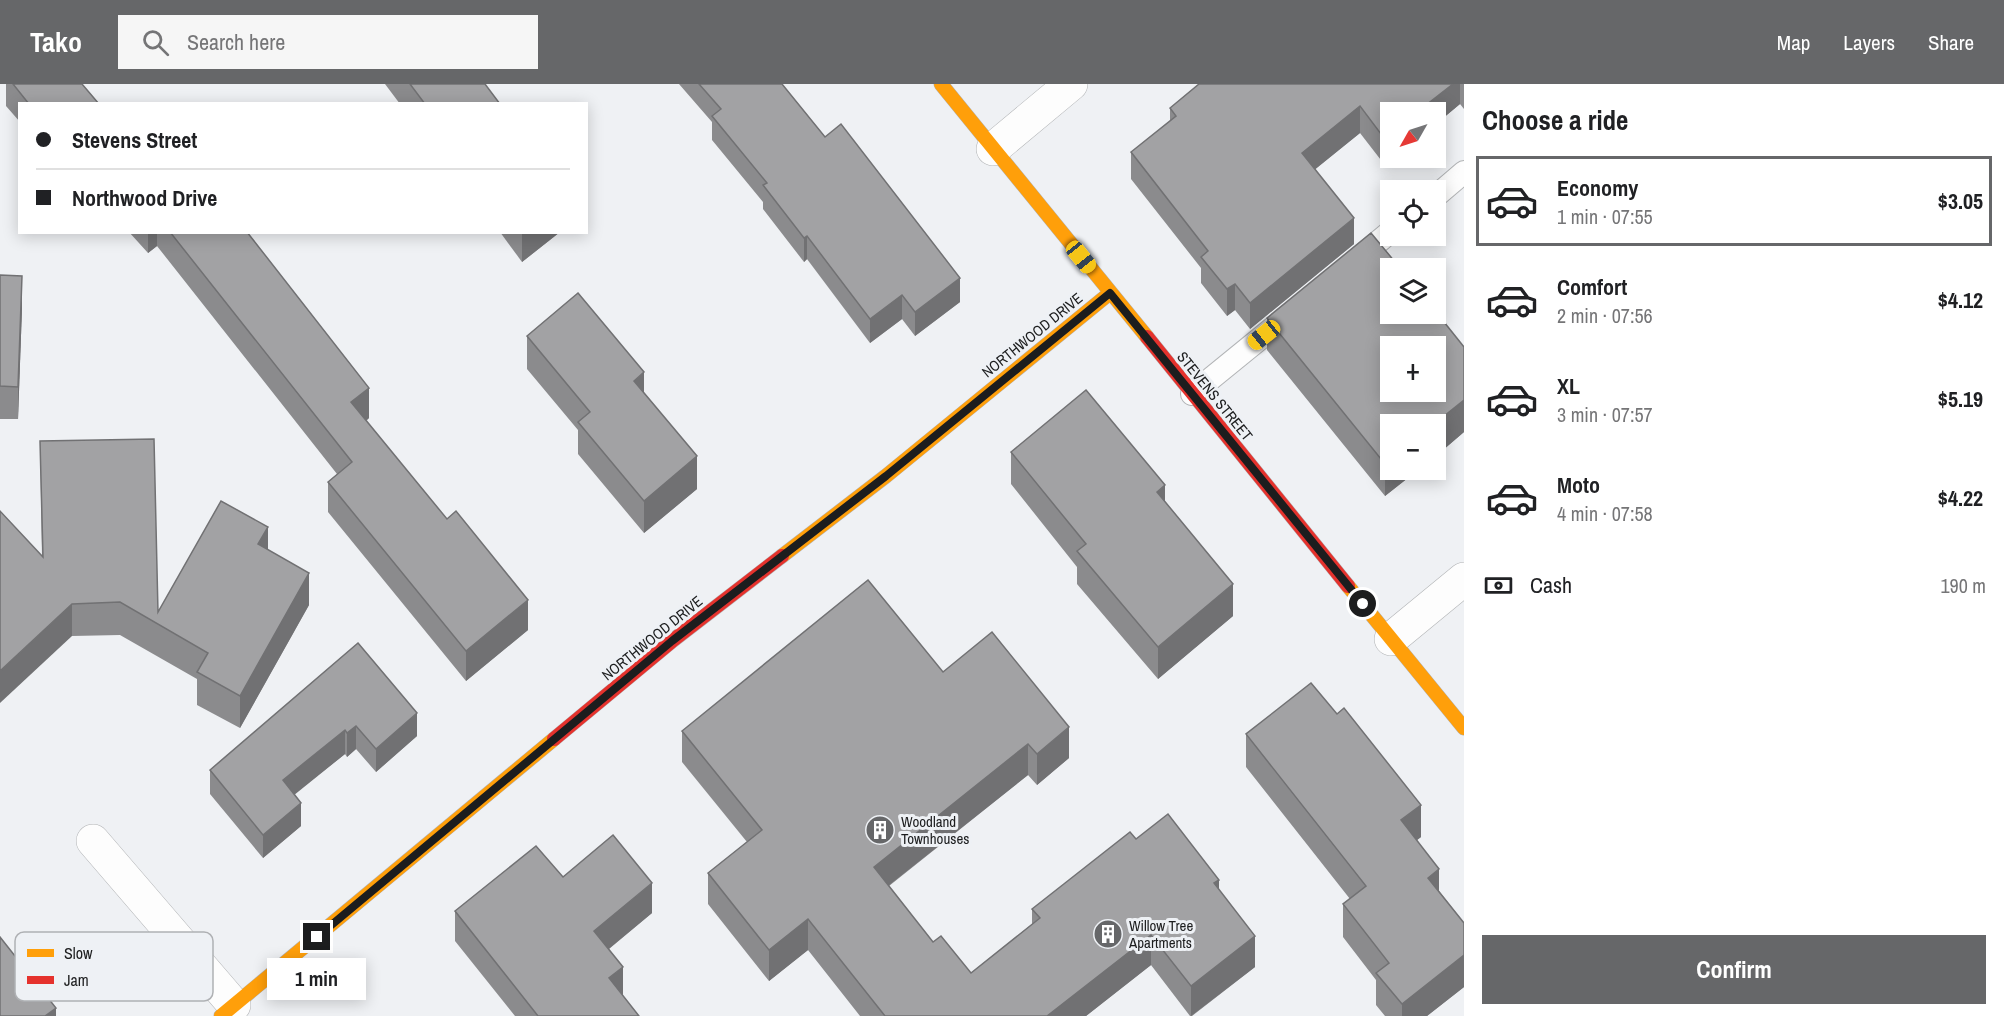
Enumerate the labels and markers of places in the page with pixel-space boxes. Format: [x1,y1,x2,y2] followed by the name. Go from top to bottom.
[901,811,969,849] place label: Woodland Townhouses
[864,814,896,846] building icon: Woodland Townhouses
[1128,915,1193,953] place label: Willow Tree Apartments
[1092,918,1124,950] building icon: Willow Tree Apartments

